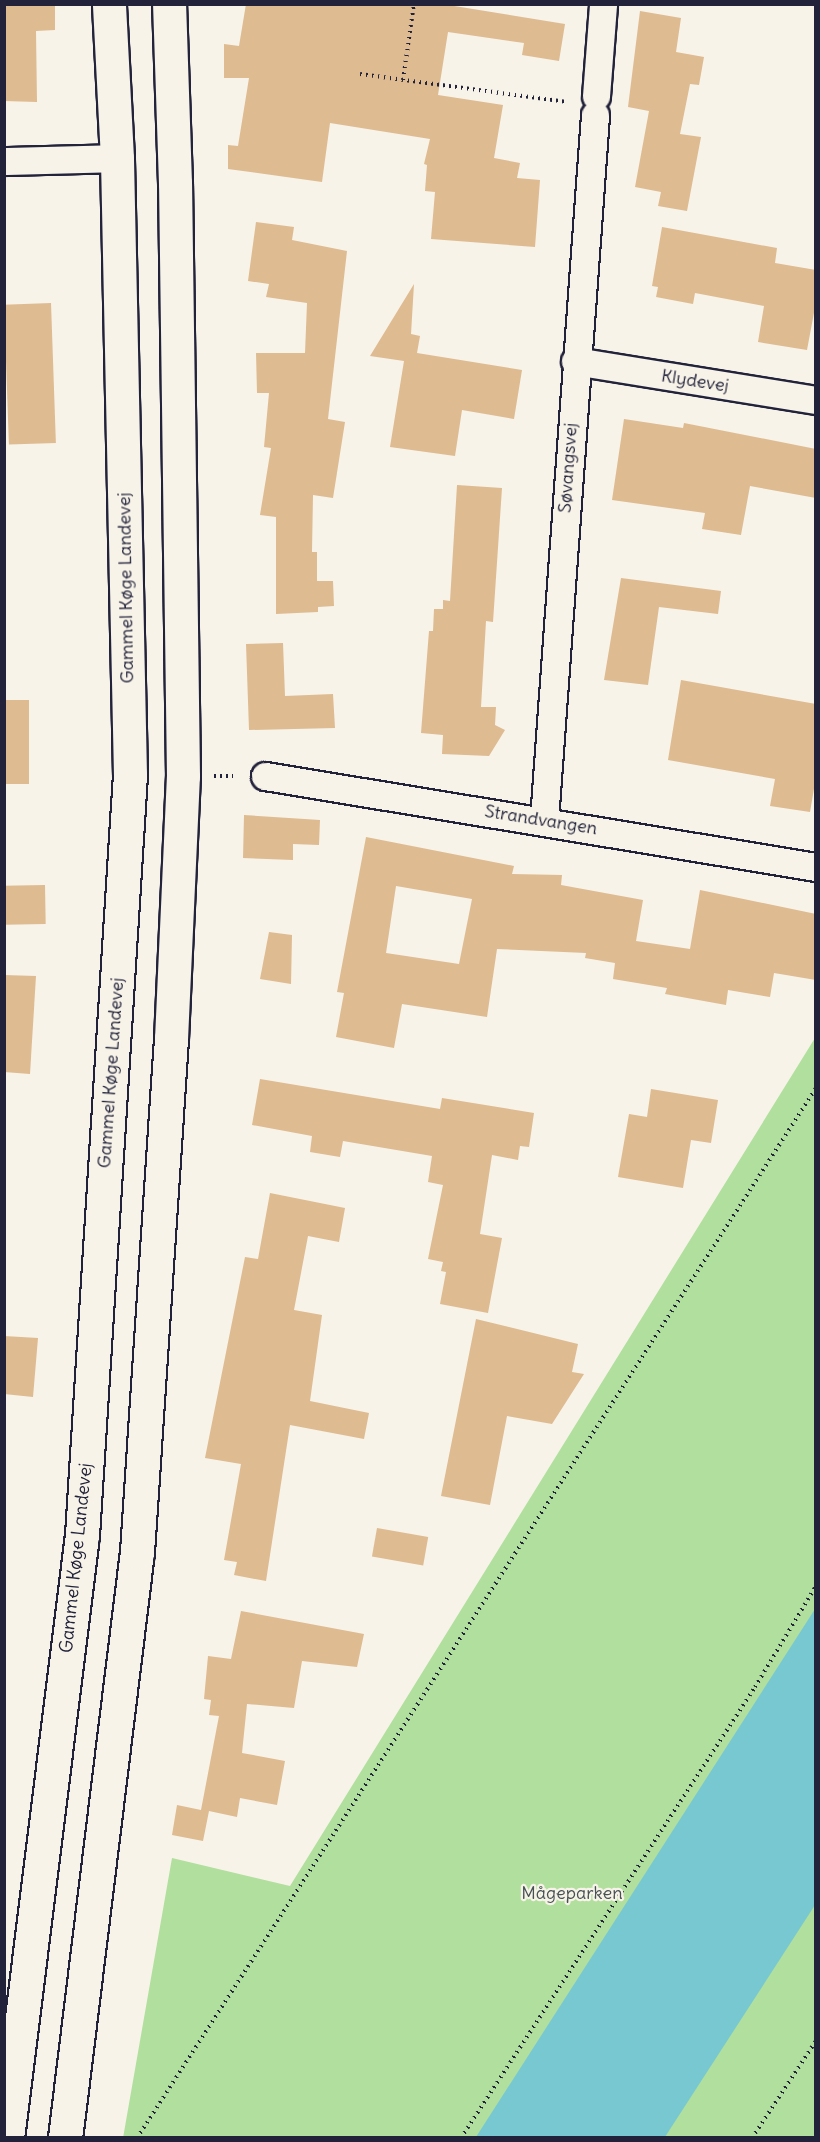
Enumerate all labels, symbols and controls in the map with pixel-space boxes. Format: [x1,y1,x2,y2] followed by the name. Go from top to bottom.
[660,365,730,397] street label: Klydevej
[554,422,582,514] street label: Søvangsvej
[114,492,138,684] street label: Gammel Køge Landevej
[483,800,599,840] street label: Strandvangen
[94,977,128,1169] street label: Gammel Køge Landevej
[55,1462,97,1654] street label: Gammel Køge Landevej
[521,1882,623,1904] park label: Mågeparken

